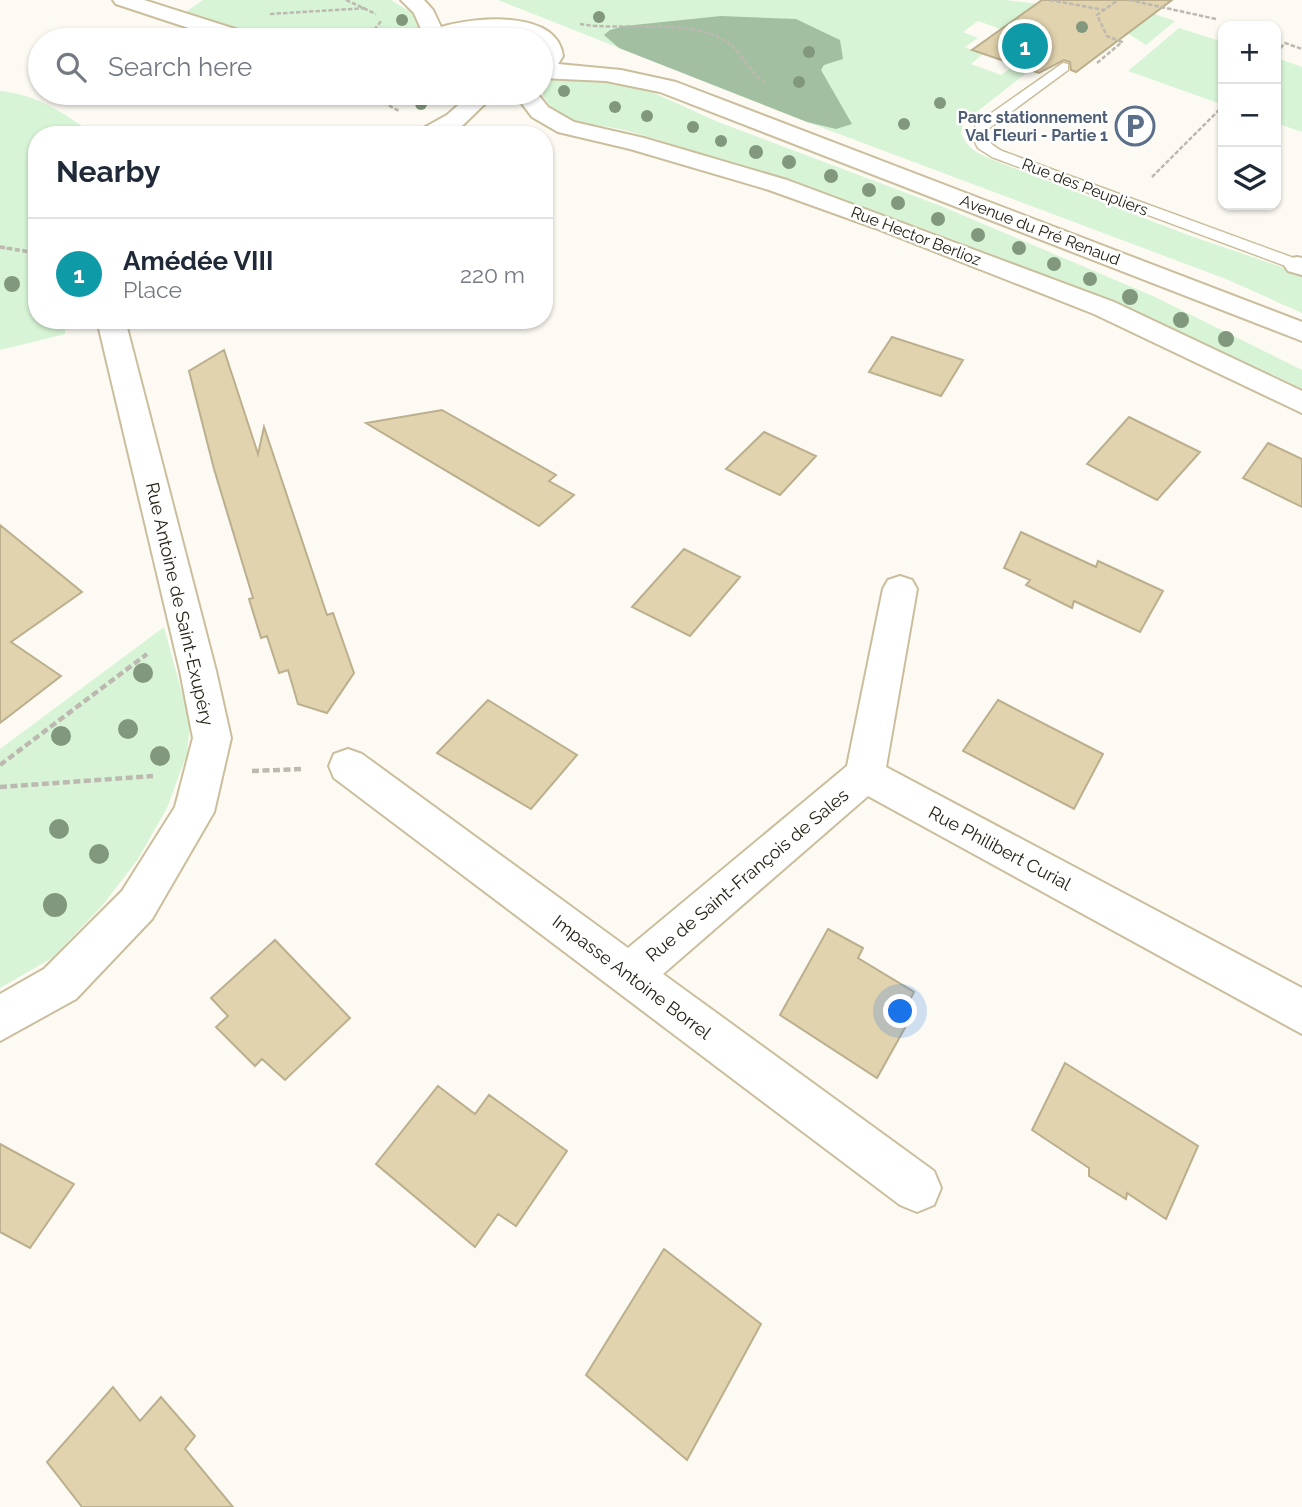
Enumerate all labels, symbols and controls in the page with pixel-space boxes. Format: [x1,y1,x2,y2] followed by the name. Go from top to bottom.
[1002,20,1048,72] pin: 1
[1218,21,1281,210] map controls
[1218,21,1281,84] button: +
[28,28,553,105] search box
[52,48,90,86] icon: search
[108,52,252,82] text: Search here
[1218,84,1281,147] button: −
[1114,105,1156,147] parking icon: Parc stationnement Val Fleuri - Partie 1
[958,108,1108,145] place label: Parc stationnement Val Fleuri - Partie 1
[1218,147,1281,210] button: layers
[56,154,160,189] text: Nearby
[1019,154,1151,220] street label: Rue des Peupliers
[957,191,1123,269] street label: Avenue du Pré Renaud
[848,202,984,270] street label: Rue Hector Berlioz
[123,246,273,276] text: Amédée VIII
[73,261,85,288] text: 1
[460,261,525,288] text: 220 m
[123,276,182,303] text: Place
[142,480,218,728] street label: Rue Antoine de Saint-Exupéry
[641,784,853,966] street label: Rue de Saint-François de Sales
[925,802,1075,895] street label: Rue Philibert Curial
[549,910,716,1044] street label: Impasse Antoine Borrel
[883,994,917,1028] your location

